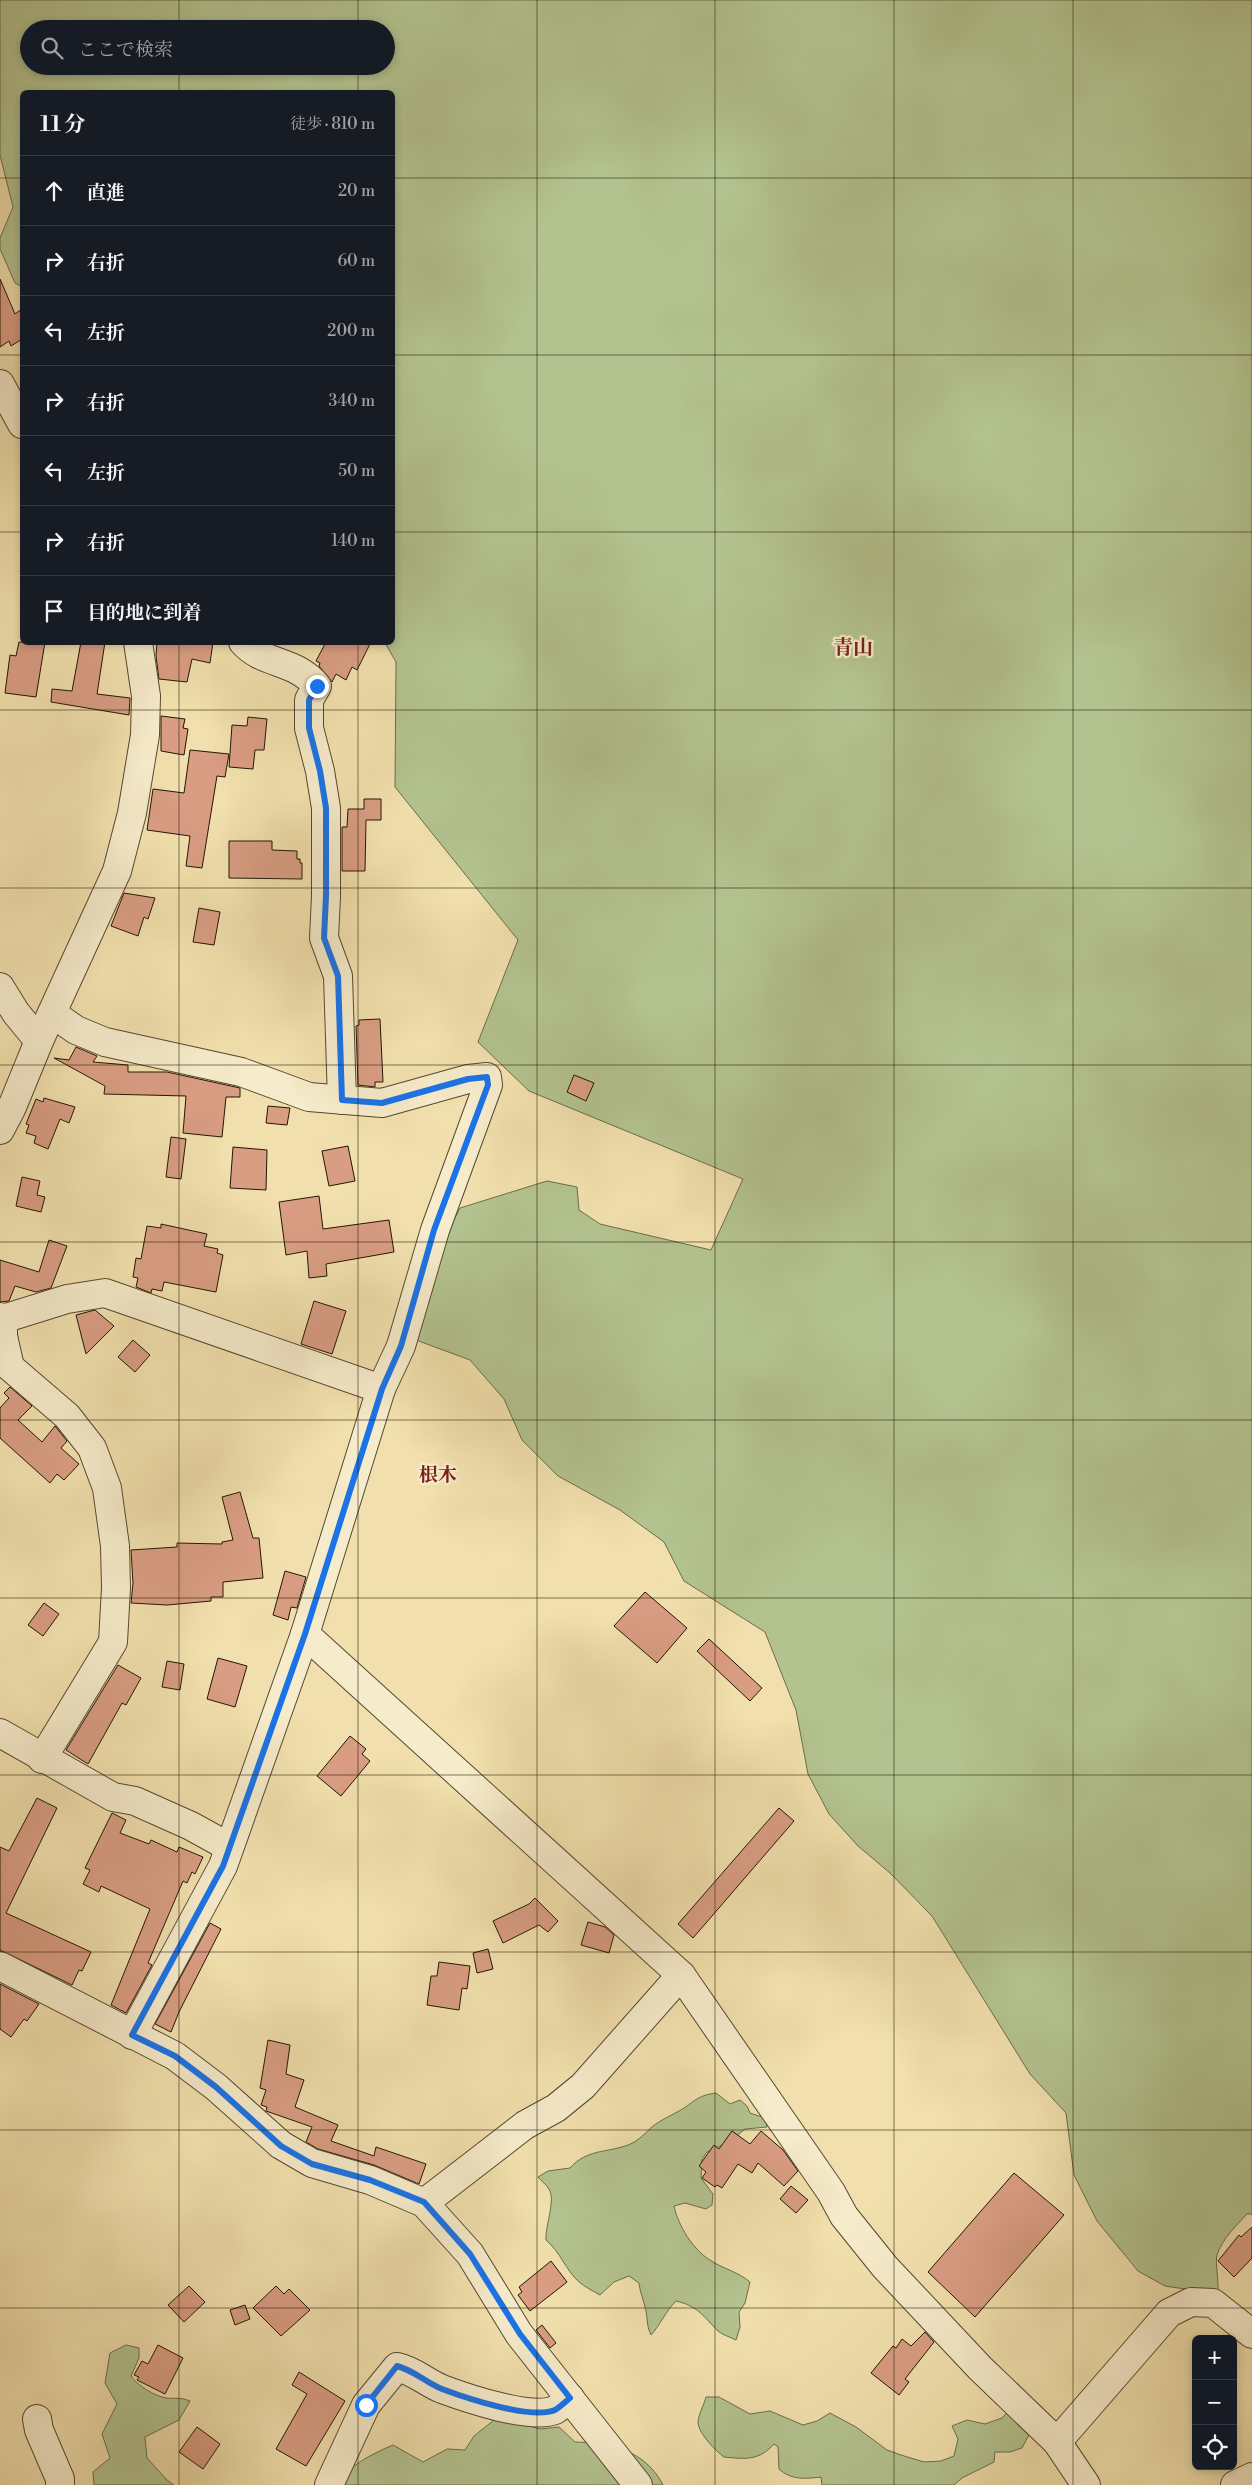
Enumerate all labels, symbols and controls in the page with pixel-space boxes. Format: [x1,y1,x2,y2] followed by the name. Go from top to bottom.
[20,20,395,75] search box
[38,34,66,62] icon: search
[78,38,173,62] text: ここで検索
[40,112,85,138] text: 11 分
[290,114,375,134] text: 徒歩 · 810 m
[40,177,68,205] icon: ahead
[87,181,125,205] text: 直進
[338,181,375,201] text: 20 m
[40,247,68,275] icon: right
[87,251,125,275] text: 右折
[337,251,375,271] text: 60 m
[40,317,68,345] icon: left
[87,321,125,345] text: 左折
[327,321,375,341] text: 200 m
[40,387,68,415] icon: right
[87,391,125,415] text: 右折
[328,391,375,411] text: 340 m
[40,457,68,485] icon: left
[87,461,125,485] text: 左折
[338,461,375,481] text: 50 m
[40,527,68,555] icon: right
[87,531,125,555] text: 右折
[331,531,375,551] text: 140 m
[40,597,68,625] icon: arrive
[87,601,201,625] text: 目的地に到着
[833,636,873,661] district label: 青山
[306,675,329,698] route end
[419,1463,457,1487] district label: 根木
[1192,2335,1237,2470] map controls
[1192,2335,1237,2380] button: +
[1192,2380,1237,2425] button: −
[355,2394,378,2417] route start
[1192,2425,1237,2470] button: locate

